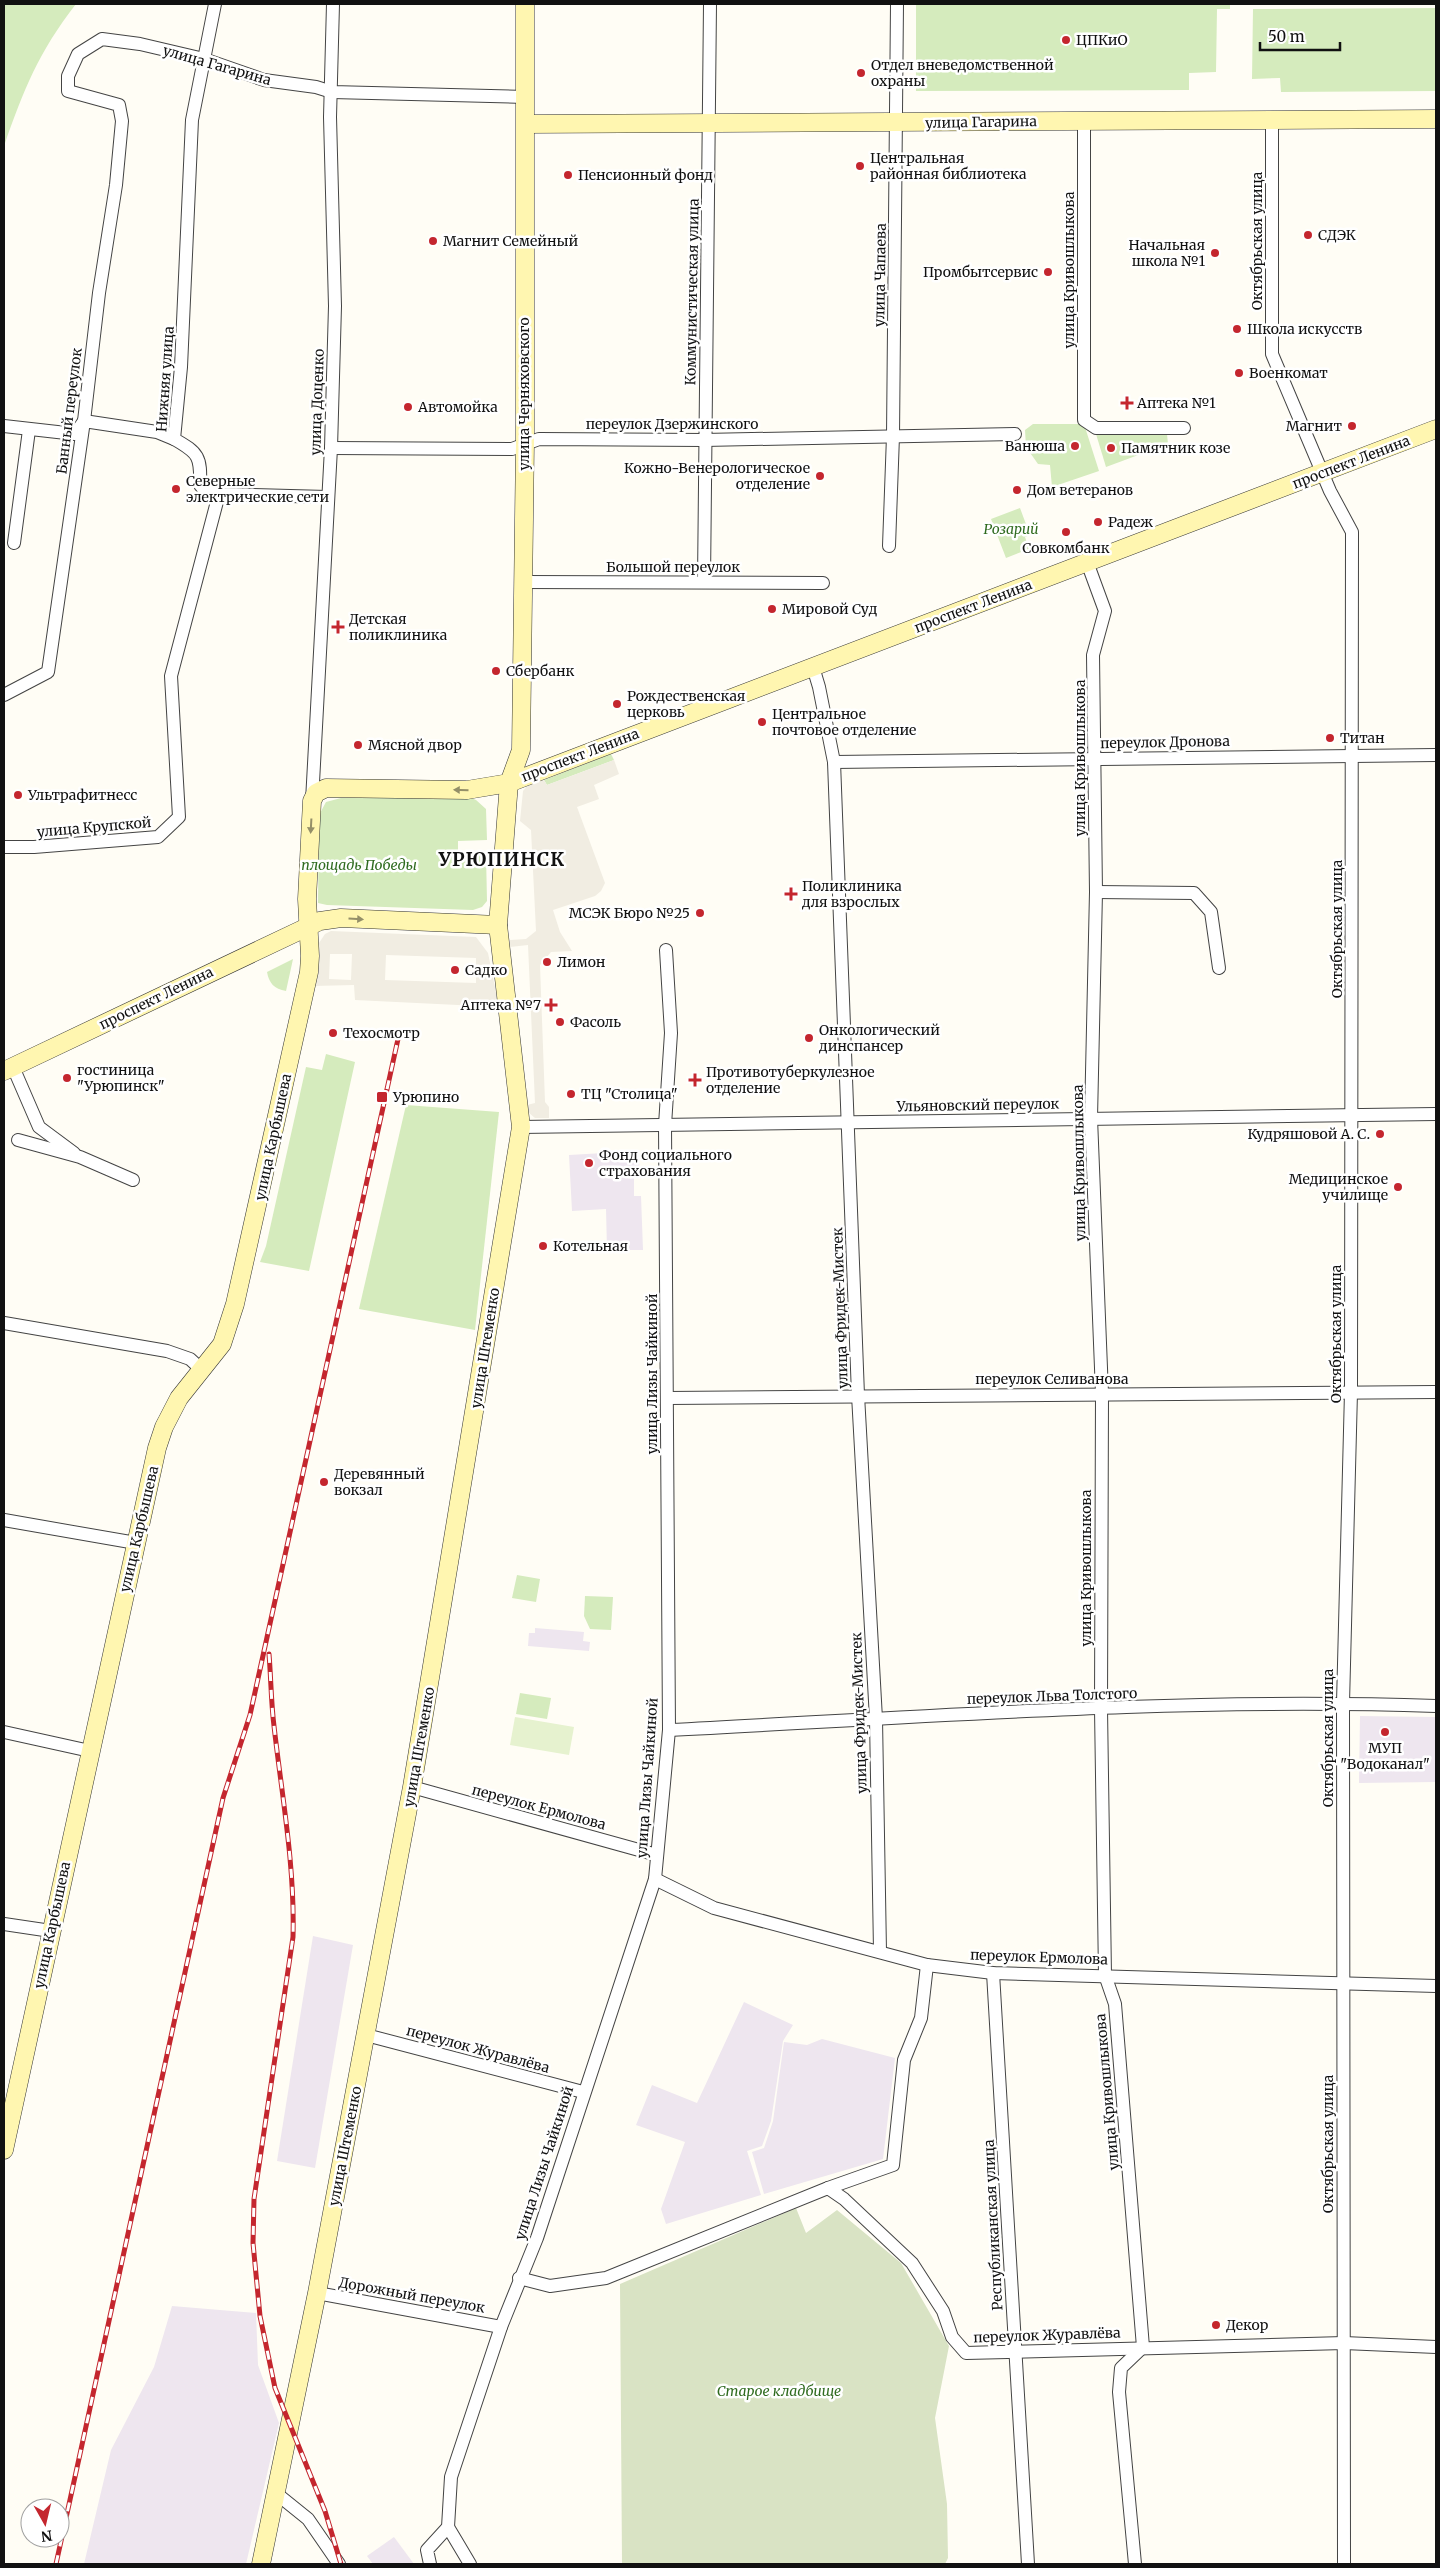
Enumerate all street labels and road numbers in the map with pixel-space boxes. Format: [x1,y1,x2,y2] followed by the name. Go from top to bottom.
[161,41,274,89] street label: улица Гагарина
[925,112,1038,132] street label: улица Гагарина
[1248,171,1266,310] street label: Октябрьская улица
[1060,191,1078,348] street label: улица Кривошлыкова
[681,198,703,386] street label: Коммунистическая улица
[870,222,890,327] street label: улица Чапаева
[515,317,533,471] street label: улица Черняховского
[152,325,178,432] street label: Нижняя улица
[52,347,86,475] street label: Банный переулок
[306,348,328,456] street label: улица Доценко
[586,415,758,433] street label: переулок Дзержинского
[1290,431,1413,493] street label: проспект Ленина
[606,558,740,576] street label: Большой переулок
[912,575,1035,637] street label: проспект Ленина
[1071,679,1089,836] street label: улица Кривошлыкова
[519,724,642,786] street label: проспект Ленина
[1100,732,1230,752] street label: переулок Дронова
[36,813,152,841] street label: улица Крупской
[1328,859,1346,998] street label: Октябрьская улица
[96,962,216,1033] street label: проспект Ленина
[251,1071,295,1202] street label: улица Карбышева
[1069,1084,1089,1242] street label: улица Кривошлыкова
[895,1095,1060,1115] street label: Ульяновский переулок
[828,1227,852,1389] street label: улица Фридек-Мистек
[1327,1264,1345,1403] street label: Октябрьская улица
[467,1286,503,1410] street label: улица Штеменко
[643,1293,661,1454] street label: улица Лизы Чайкиной
[975,1370,1129,1388] street label: переулок Селиванова
[116,1464,162,1594] street label: улица Карбышева
[1077,1489,1095,1646] street label: улица Кривошлыкова
[847,1632,871,1794] street label: улица Фридек-Мистек
[1319,1668,1337,1807] street label: Октябрьская улица
[966,1684,1138,1708] street label: переулок Льва Толстого
[400,1686,438,1808] street label: улица Штеменко
[632,1697,662,1859] street label: улица Лизы Чайкиной
[470,1780,608,1834] street label: переулок Ермолова
[30,1859,74,1990] street label: улица Карбышева
[970,1946,1109,1968] street label: переулок Ермолова
[1091,2013,1123,2171] street label: улица Кривошлыкова
[404,2021,552,2077] street label: переулок Журавлёва
[1319,2074,1337,2213] street label: Октябрьская улица
[511,2084,577,2242] street label: улица Лизы Чайкиной
[325,2085,365,2207] street label: улица Штеменко
[980,2139,1006,2311] street label: Республиканская улица
[338,2273,487,2317] street label: Дорожный переулок
[973,2323,1121,2347] street label: переулок Журавлёва

